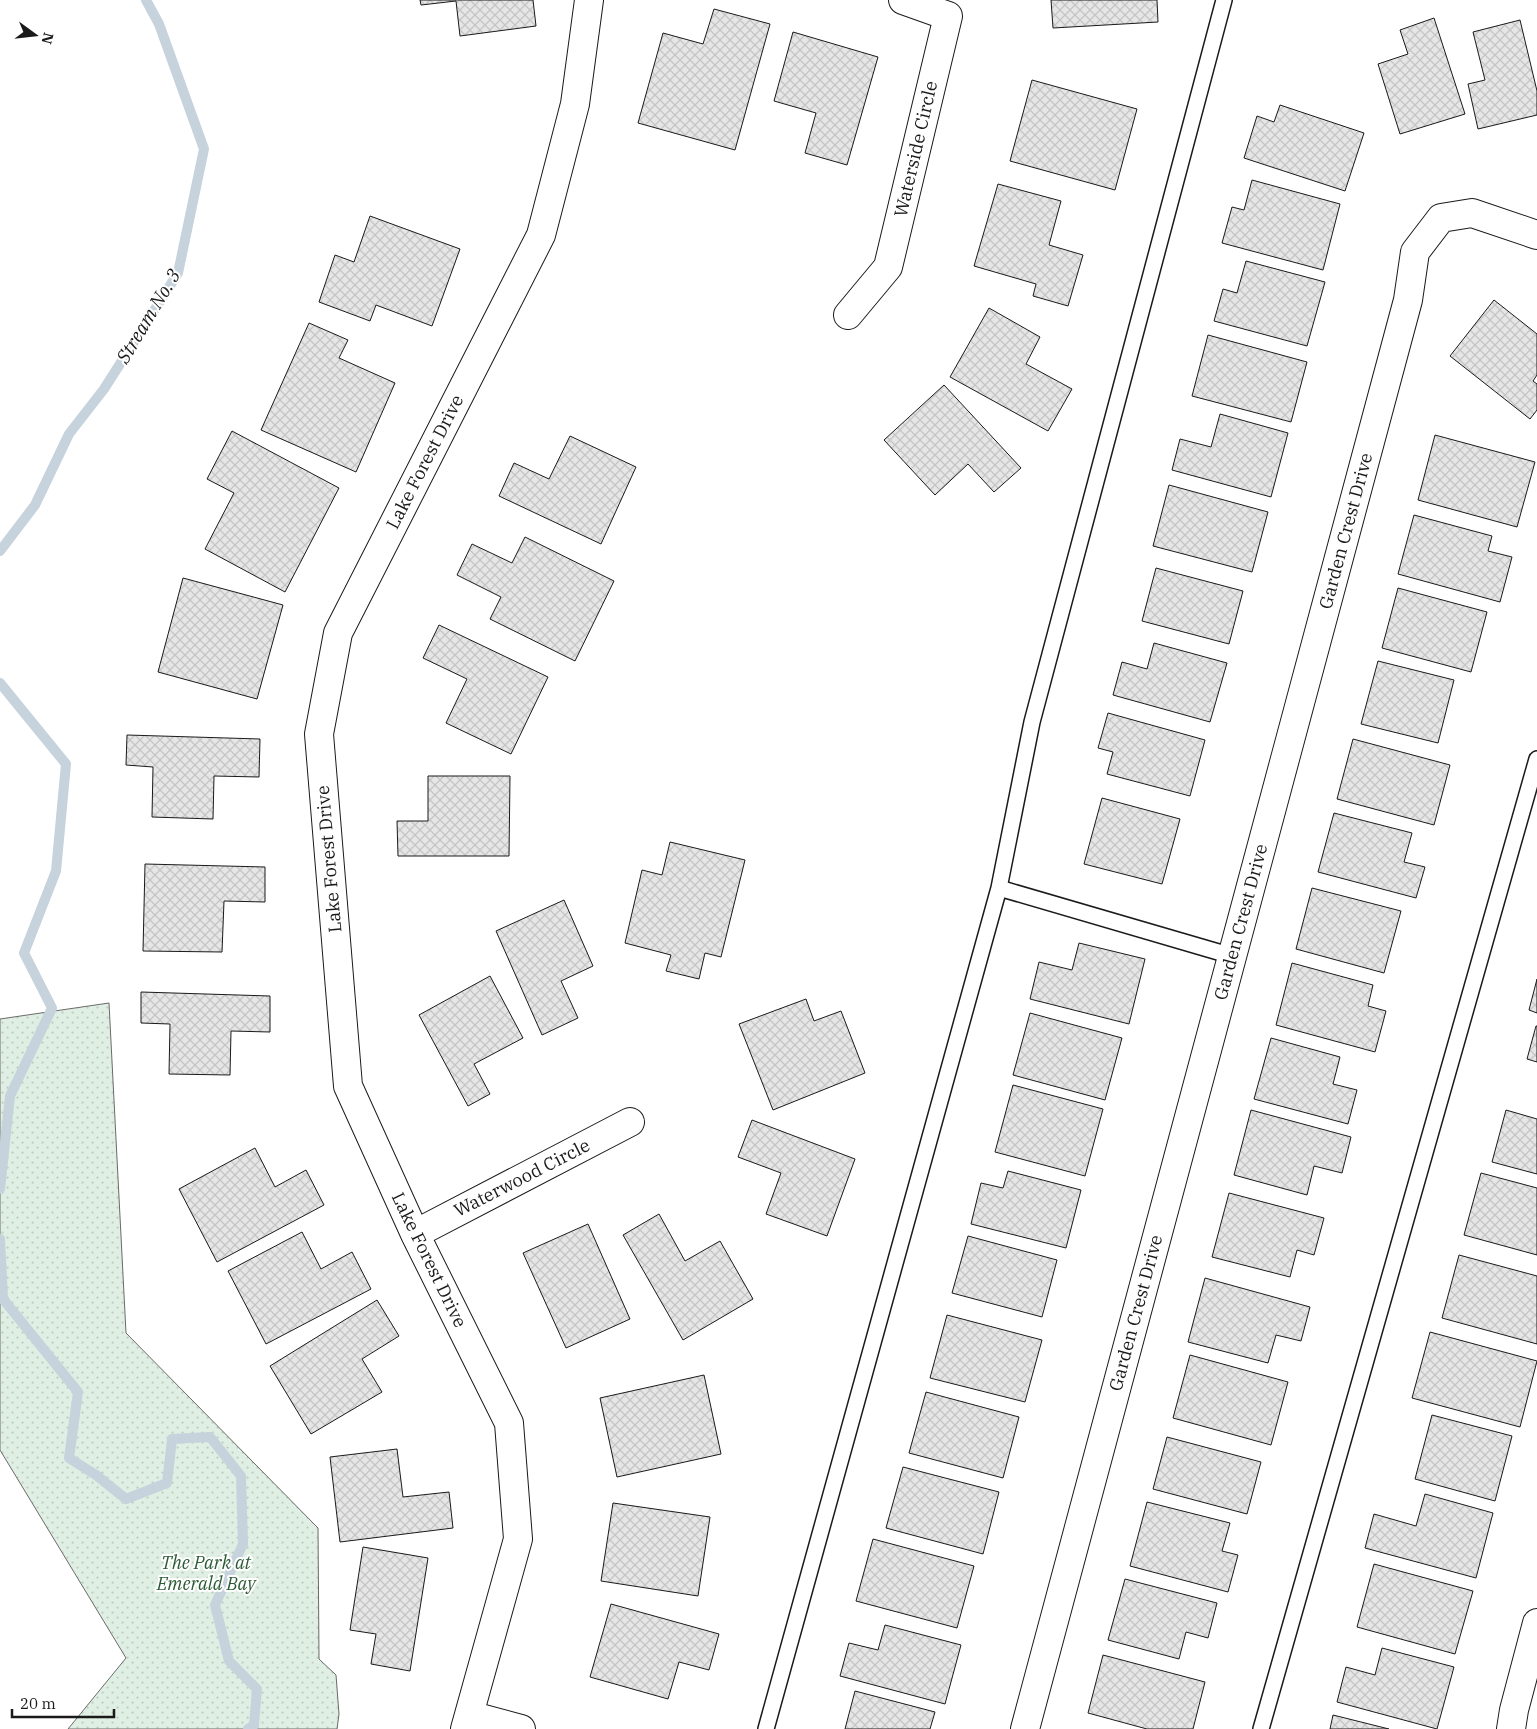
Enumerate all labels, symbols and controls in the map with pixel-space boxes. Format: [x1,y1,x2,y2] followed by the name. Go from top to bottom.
[10,10,60,60] north arrow
[37,31,58,46] text: N
[889,79,942,219] street label: Waterside Circle
[110,264,186,368] water label: Stream No. 3
[381,391,468,533] street label: Lake Forest Drive
[1314,450,1377,612] street label: Garden Crest Drive
[311,785,346,934] street label: Lake Forest Drive
[1209,841,1272,1003] street label: Garden Crest Drive
[450,1133,594,1222] street label: Waterwood Circle
[387,1188,472,1331] street label: Lake Forest Drive
[1104,1232,1167,1394] street label: Garden Crest Drive
[156,1551,257,1595] park label: The Park at Emerald Bay
[12,1686,115,1718] scale bar
[20,1694,56,1713] text: 20 m

